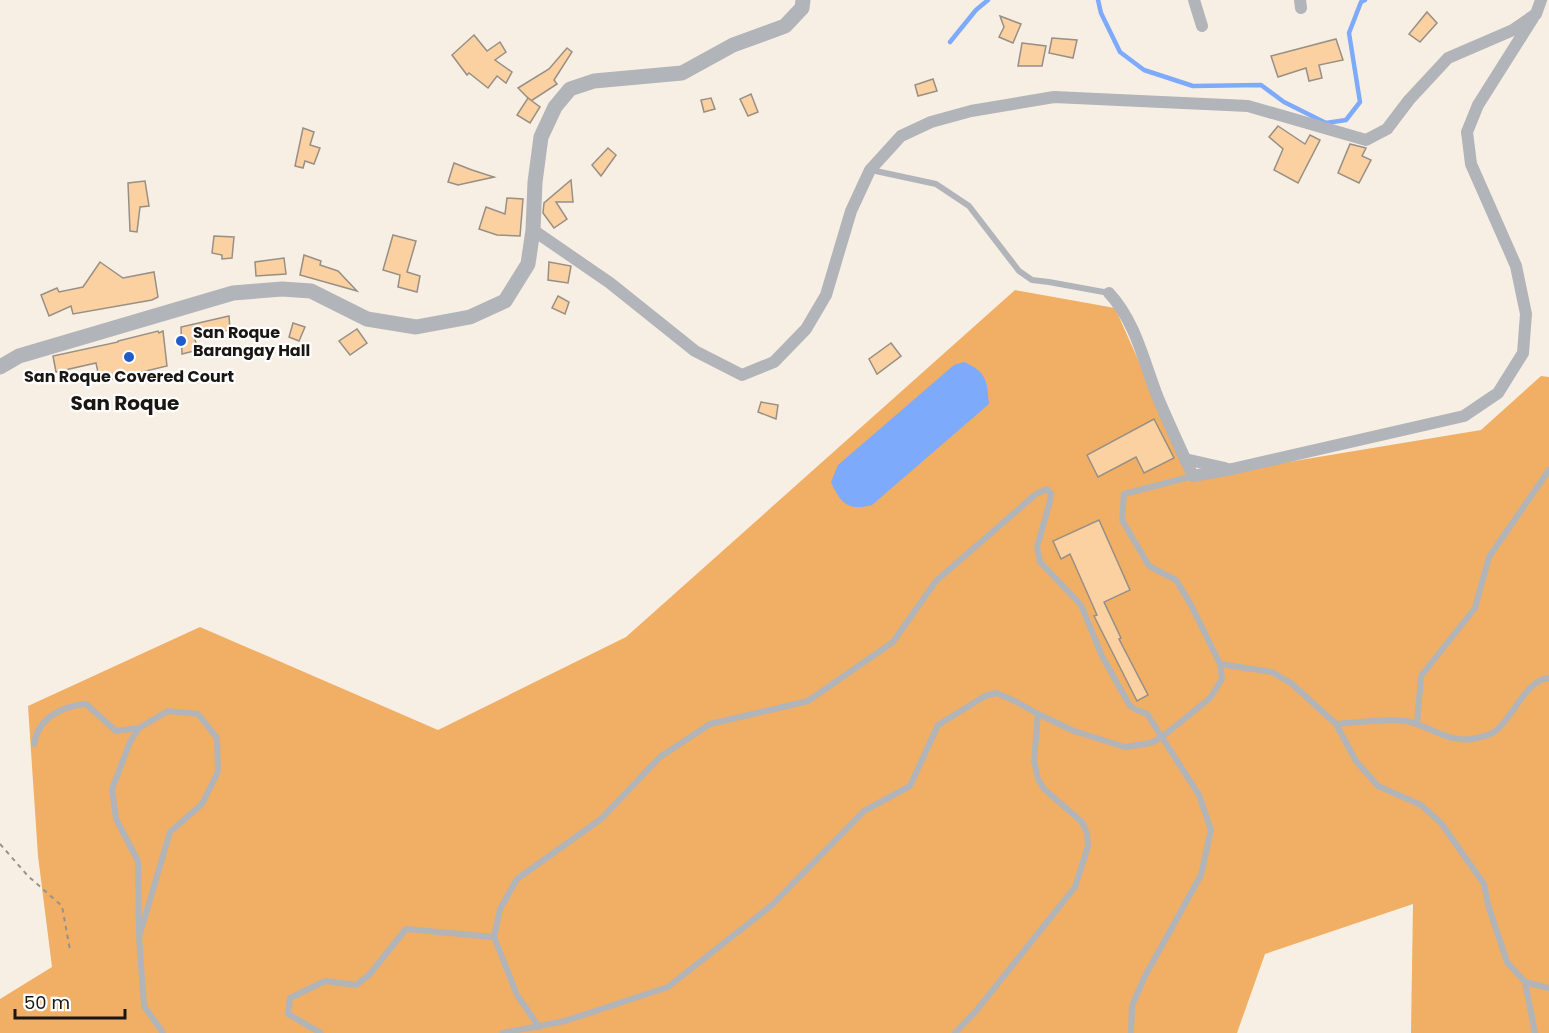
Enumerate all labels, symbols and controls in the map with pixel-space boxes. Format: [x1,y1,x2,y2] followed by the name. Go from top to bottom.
[193,321,310,362] place label: San Roque Barangay Hall
[174,334,188,348] marker: San Roque Barangay Hall
[122,350,136,364] marker: San Roque Covered Court
[24,365,234,388] place label: San Roque Covered Court
[71,389,179,417] district label: San Roque
[15,982,124,1020] scale bar
[24,990,70,1015] text: 50 m

